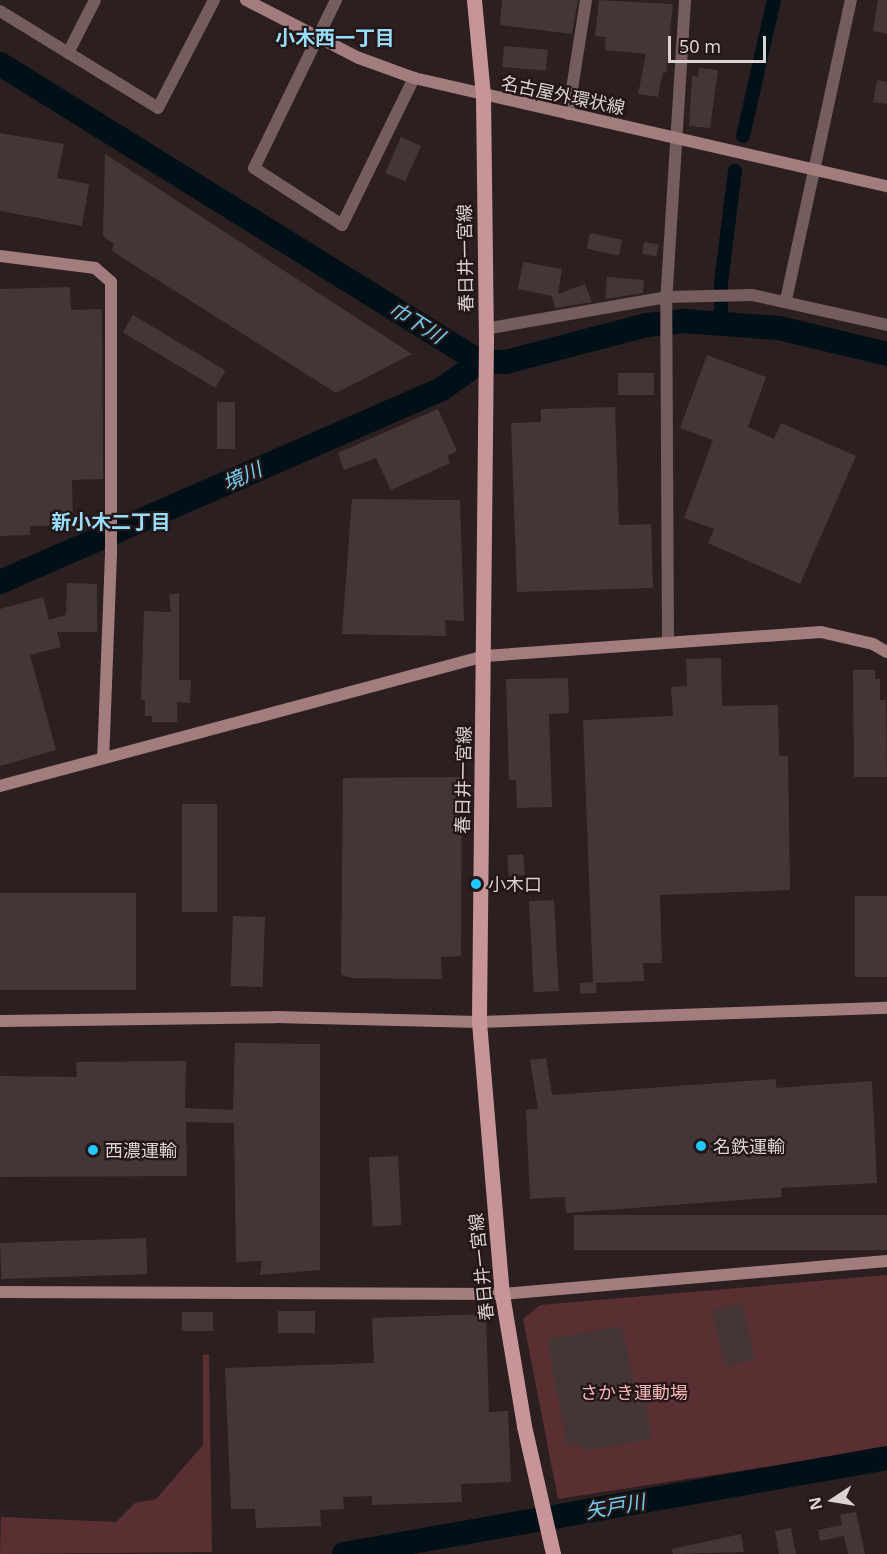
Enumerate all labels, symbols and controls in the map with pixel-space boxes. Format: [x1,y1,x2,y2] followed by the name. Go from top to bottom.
[671,24,768,62] scale bar
[275,25,395,49] district label: 小木西一丁目
[679,34,721,58] text: 50 m
[499,71,627,119] street label: 名古屋外環状線
[453,204,477,312] street label: 春日井一宮線
[385,296,449,348] water label: 巾下川
[219,457,265,495] water label: 境川
[51,509,171,533] district label: 新小木二丁目
[451,726,475,834] street label: 春日井一宮線
[488,873,542,895] place label: 小木口
[469,877,483,891] marker: 小木口
[713,1135,785,1157] place label: 名鉄運輸
[105,1139,177,1161] place label: 西濃運輸
[694,1139,708,1153] marker: 名鉄運輸
[86,1143,100,1157] marker: 西濃運輸
[465,1212,497,1322] street label: 春日井一宮線
[580,1381,688,1403] park label: さかき運動場
[803,1470,863,1530] north arrow
[583,1489,647,1523] water label: 矢戸川
[803,1495,828,1512] text: N

